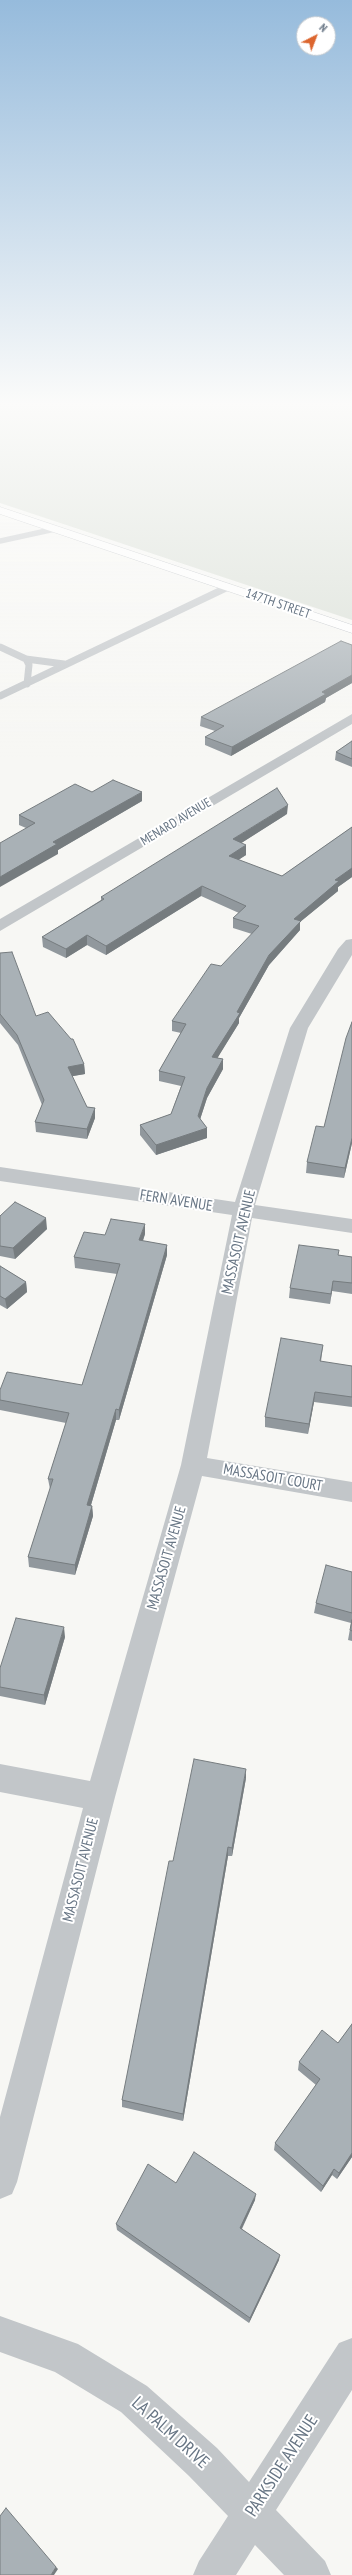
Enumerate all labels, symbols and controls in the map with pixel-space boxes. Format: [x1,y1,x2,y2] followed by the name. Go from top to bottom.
[296,16,336,56] north arrow
[316,21,330,35] text: N
[243,586,313,622] street label: 147TH STREET
[138,795,214,849] street label: MENARD AVENUE
[138,1186,214,1216] street label: FERN AVENUE
[218,1188,260,1296] street label: MASSASOIT AVENUE
[222,1460,324,1496] street label: MASSASOIT COURT
[144,1504,190,1612] street label: MASSASOIT AVENUE
[59,1816,103,1924] street label: MASSASOIT AVENUE
[127,2393,213,2473] street label: LA PALM DRIVE
[241,2411,323,2521] street label: PARKSIDE AVENUE

